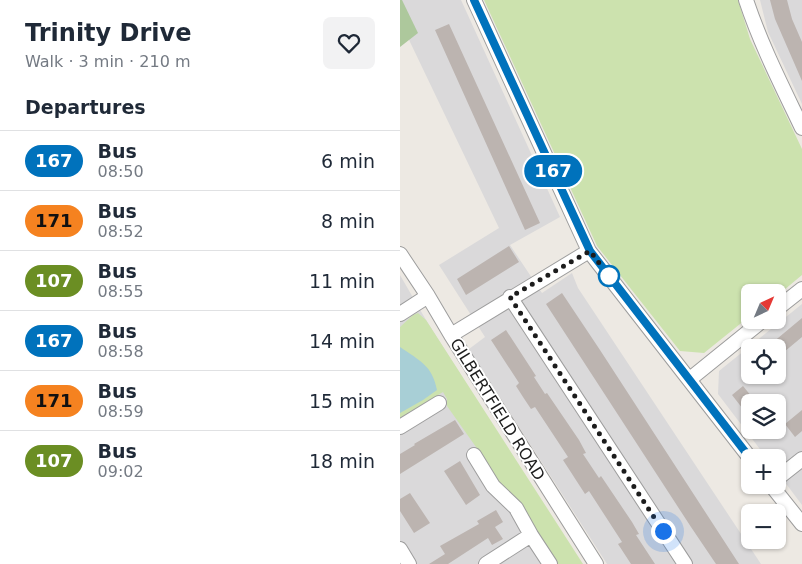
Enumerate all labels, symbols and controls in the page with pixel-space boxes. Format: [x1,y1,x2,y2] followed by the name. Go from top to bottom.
[323,17,375,69] button: heart
[25,19,192,47] text: Trinity Drive
[25,52,190,71] text: Walk · 3 min · 210 m
[25,96,146,118] text: Departures
[98,140,137,162] text: Bus
[35,150,73,171] text: 167
[321,150,375,172] text: 6 min
[524,155,582,187] line badge: 167
[534,160,572,181] text: 167
[98,162,144,181] text: 08:50
[98,200,137,222] text: Bus
[35,210,73,231] text: 171
[321,210,375,232] text: 8 min
[98,222,144,241] text: 08:52
[98,260,137,282] text: Bus
[598,265,620,287] unlabelled marker
[35,270,73,291] text: 107
[309,270,375,292] text: 11 min
[98,282,144,301] text: 08:55
[741,284,786,329] north arrow
[741,284,786,549] map controls
[98,320,137,342] text: Bus
[35,330,73,351] text: 167
[309,330,375,352] text: 14 min
[446,335,549,484] street label: GILBERTFIELD ROAD
[741,339,786,384] button: locate
[98,342,144,361] text: 08:58
[98,380,137,402] text: Bus
[35,390,73,411] text: 171
[309,390,375,412] text: 15 min
[741,394,786,439] button: layers
[98,402,144,421] text: 08:59
[98,440,137,462] text: Bus
[741,449,786,494] button: +
[35,450,73,471] text: 107
[309,450,375,472] text: 18 min
[98,462,144,481] text: 09:02
[741,504,786,549] button: −
[651,519,676,544] your location

